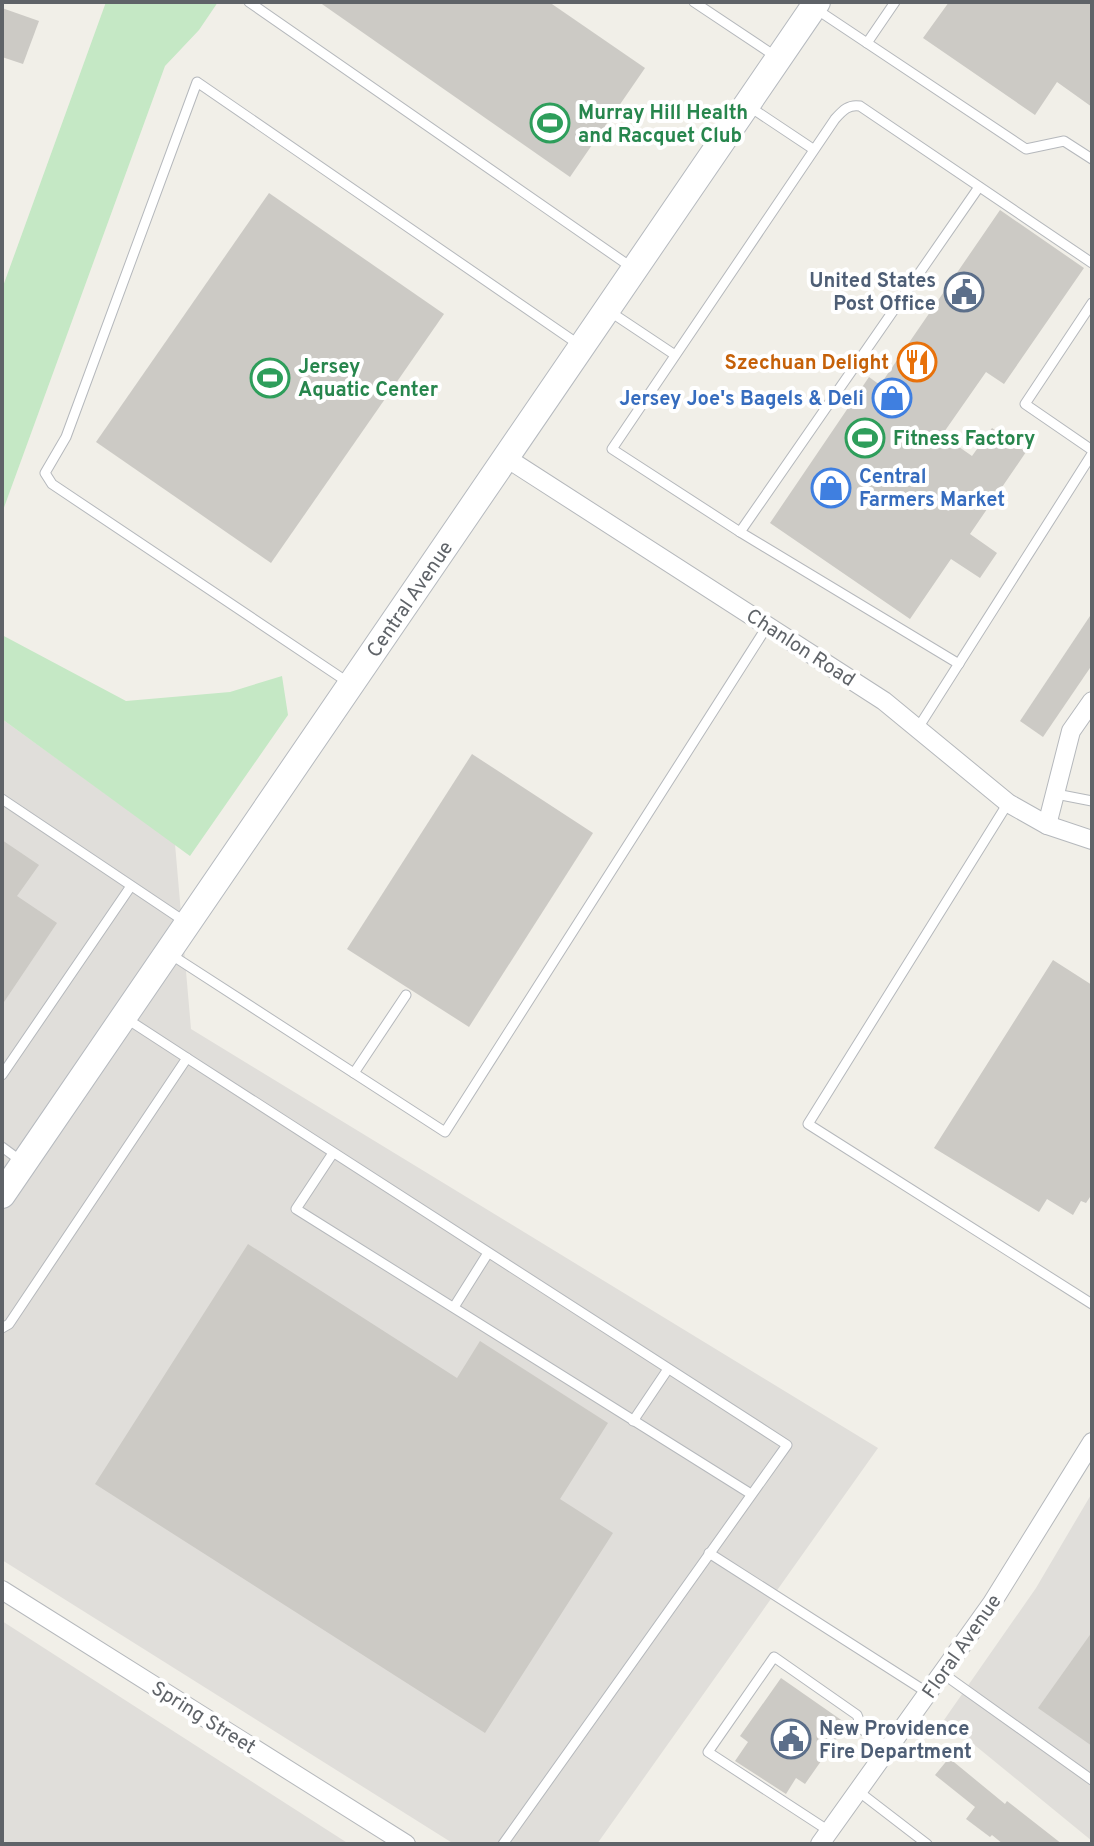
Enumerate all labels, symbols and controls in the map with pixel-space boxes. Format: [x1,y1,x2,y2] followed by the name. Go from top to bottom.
[578,101,748,150] place label: Murray Hill Health and Racquet Club
[529,102,571,144] sports icon: Murray Hill Health and Racquet Club
[809,269,936,318] place label: United States Post Office
[943,271,985,313] public building icon: United States Post Office
[896,341,938,383] restaurant icon: Szechuan Delight
[724,351,889,377] place label: Szechuan Delight
[298,355,439,404] place label: Jersey Aquatic Center
[249,357,291,399] sports icon: Jersey Aquatic Center
[871,377,913,419] shop icon: Jersey Joe's Bagels & Deli
[619,387,864,413] place label: Jersey Joe's Bagels & Deli
[844,417,886,459] sports icon: Fitness Factory
[893,427,1035,453] place label: Fitness Factory
[859,465,1005,514] place label: Central Farmers Market
[810,467,852,509] shop icon: Central Farmers Market
[362,537,460,663] street label: Central Avenue
[740,604,859,694] street label: Chanlon Road
[917,1590,1008,1704] street label: Floral Avenue
[146,1676,260,1761] street label: Spring Street
[819,1717,972,1766] place label: New Providence Fire Department
[770,1718,812,1760] public building icon: New Providence Fire Department

